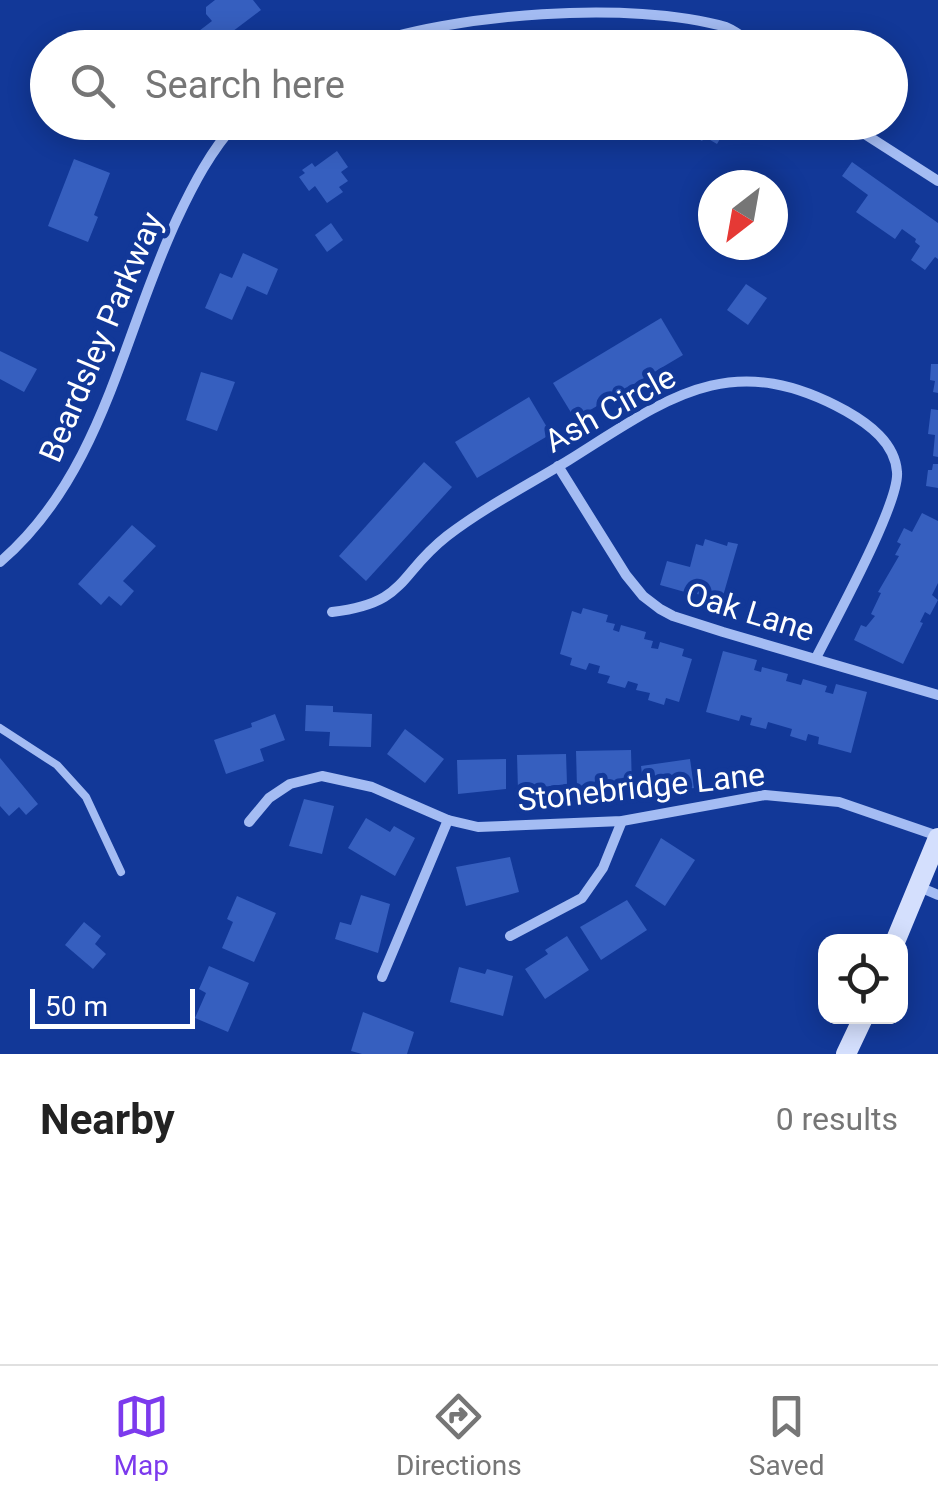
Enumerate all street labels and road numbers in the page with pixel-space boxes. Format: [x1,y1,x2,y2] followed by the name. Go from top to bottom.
[31,206,171,468] street label: Beardsley Parkway
[538,358,682,460] street label: Ash Circle
[681,574,819,650] street label: Oak Lane
[515,755,767,819] street label: Stonebridge Lane

